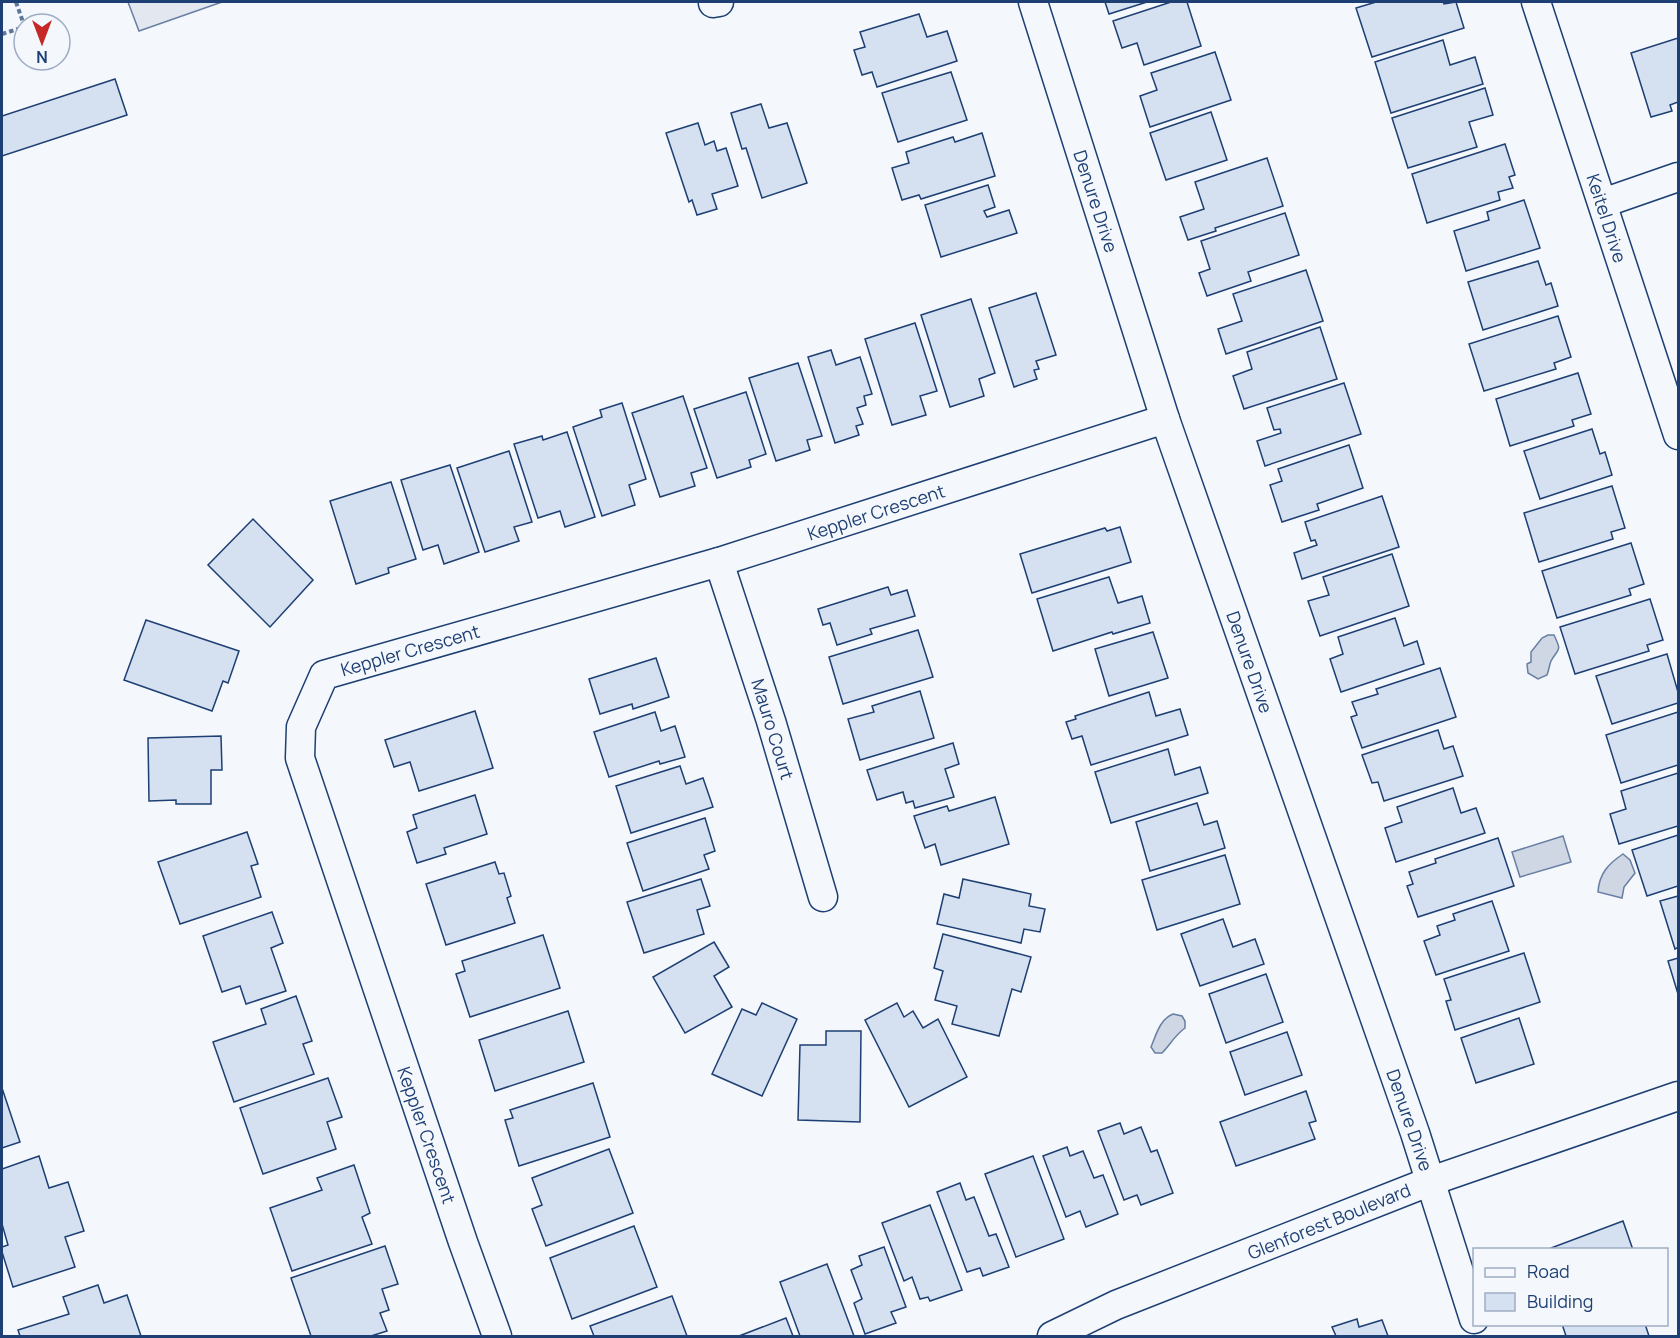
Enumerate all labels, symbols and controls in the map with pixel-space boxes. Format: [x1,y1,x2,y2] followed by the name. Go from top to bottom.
[12,12,72,72] north arrow
[36,46,48,68] text: N
[1068,147,1124,255] street label: Denure Drive
[1581,171,1633,265] street label: Keitel Drive
[804,478,948,546] street label: Keppler Crescent
[1221,608,1279,716] street label: Denure Drive
[338,619,482,681] street label: Keppler Crescent
[746,676,800,782] street label: Mauro Court
[392,1063,462,1207] street label: Keppler Crescent
[1381,1066,1439,1174] street label: Denure Drive
[1244,1177,1414,1265] street label: Glenforest Boulevard
[1473,1248,1668,1326] legend
[1527,1259,1570,1283] text: Road
[1527,1289,1593,1313] text: Building

